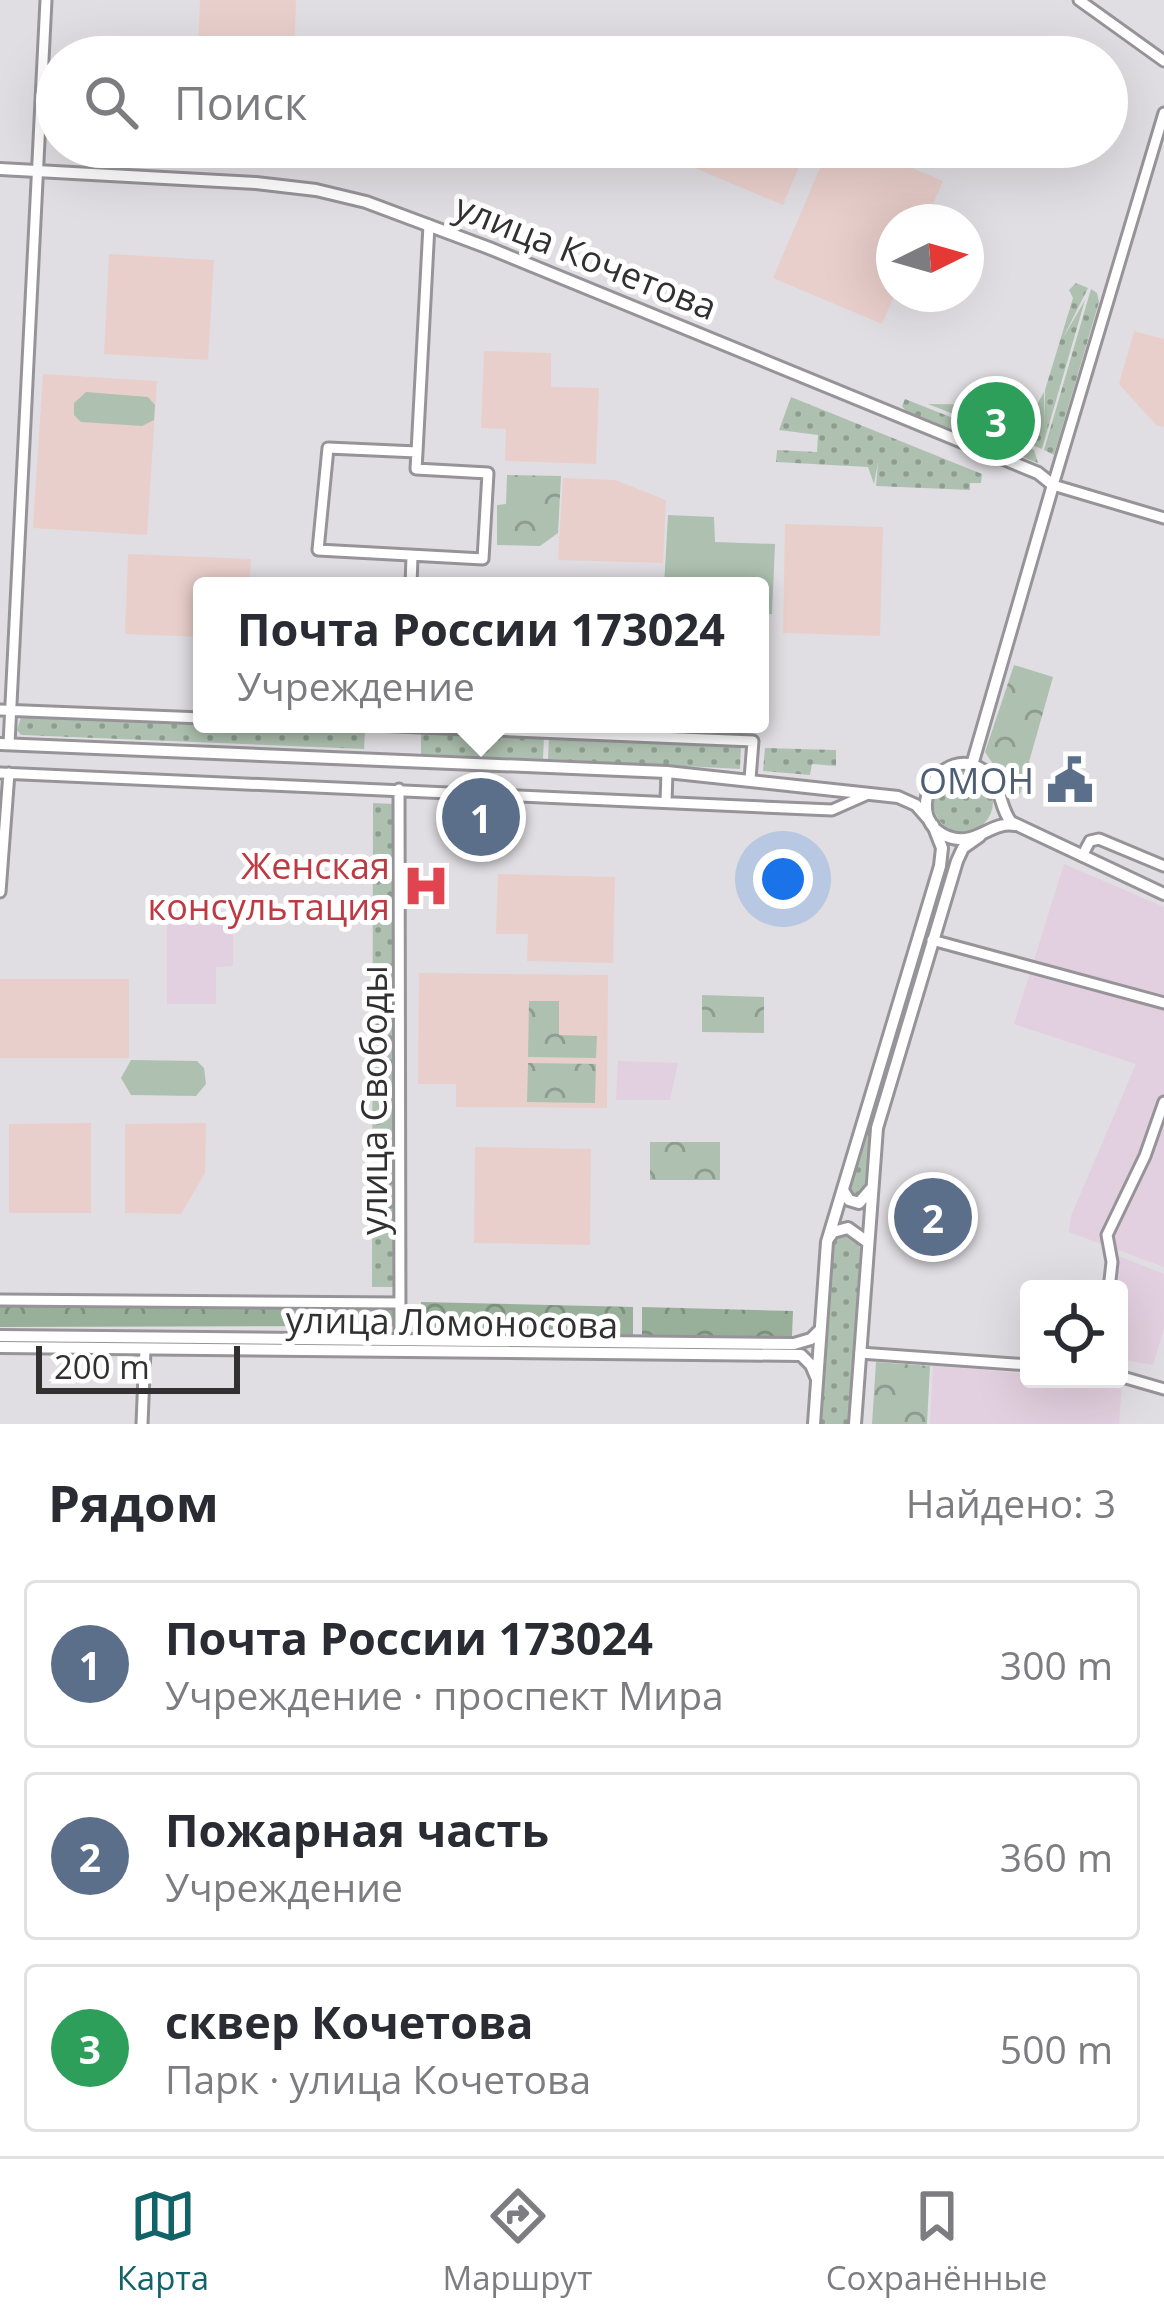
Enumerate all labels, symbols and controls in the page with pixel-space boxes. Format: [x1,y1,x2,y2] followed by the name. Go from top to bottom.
[36,36,1128,168] search box
[78,69,144,135] icon: search
[174,72,307,133] text: Поиск
[448,181,724,331] street label: улица Кочетова
[876,204,984,312] north arrow
[957,376,1035,466] pin: 3
[193,577,769,733] popup
[237,598,725,659] text: Почта России 173024
[237,659,475,712] text: Учреждение
[1045,755,1095,805] public building icon: ОМОН
[919,756,1034,805] place label: ОМОН
[442,772,520,862] pin: 1
[148,841,390,931] place label: Женская консультация
[753,849,813,909] your location
[401,861,451,911] hospital icon: Женская консультация
[349,965,398,1235] street label: улица Свободы
[894,1172,972,1262] pin: 2
[1020,1280,1128,1388] map controls
[1020,1280,1128,1388] button: locate
[285,1295,619,1349] street label: улица Ломоносова
[36,1340,240,1393] scale bar
[54,1344,150,1389] text: 200 m
[48,1467,219,1537] text: Рядом
[906,1476,1116,1529] text: Найдено: 3
[165,1607,653,1668] text: Почта России 173024
[79,1638,101,1691] text: 1
[1000,1638,1113,1691] text: 300 m
[165,1668,724,1721] text: Учреждение · проспект Мира
[165,1799,549,1860] text: Пожарная часть
[79,1830,101,1883] text: 2
[1000,1830,1113,1883] text: 360 m
[165,1860,403,1913] text: Учреждение
[165,1991,533,2052] text: сквер Кочетова
[79,2022,101,2075] text: 3
[1000,2022,1113,2075] text: 500 m
[165,2052,591,2105] text: Парк · улица Кочетова
[117,2183,209,2300] tab: Карта
[443,2183,592,2300] tab: Маршрут
[826,2183,1047,2300] tab: Сохранённые

